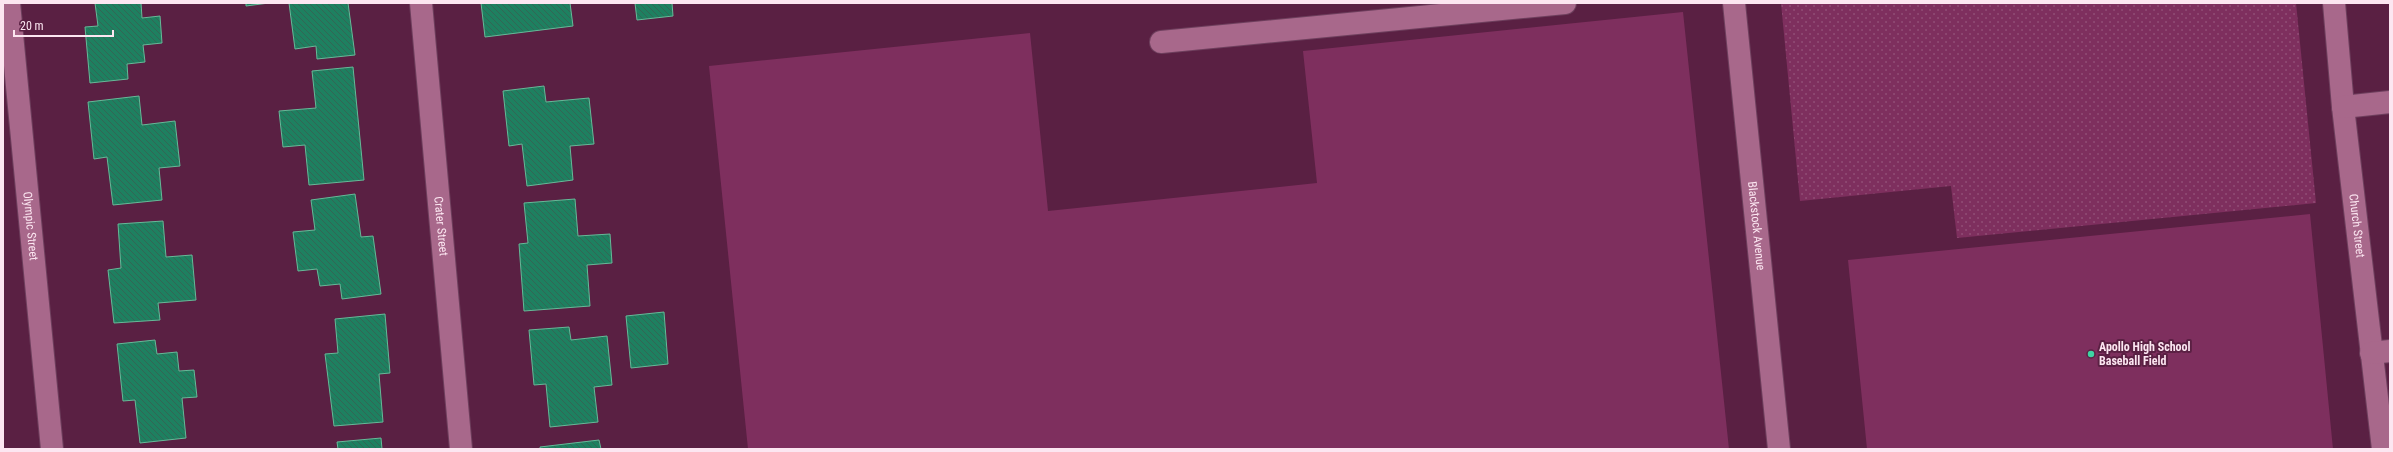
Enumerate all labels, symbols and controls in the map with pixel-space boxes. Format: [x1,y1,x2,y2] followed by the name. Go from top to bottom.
[14,12,113,38] scale bar
[20,19,44,33] text: 20 m
[1745,181,1768,271] street label: Blackstock Avenue
[20,191,41,262] street label: Olympic Street
[2346,193,2368,259] street label: Church Street
[431,196,451,257] street label: Crater Street
[2099,340,2191,368] place label: Apollo High School Baseball Field
[2086,349,2096,359] marker: Apollo High School Baseball Field

